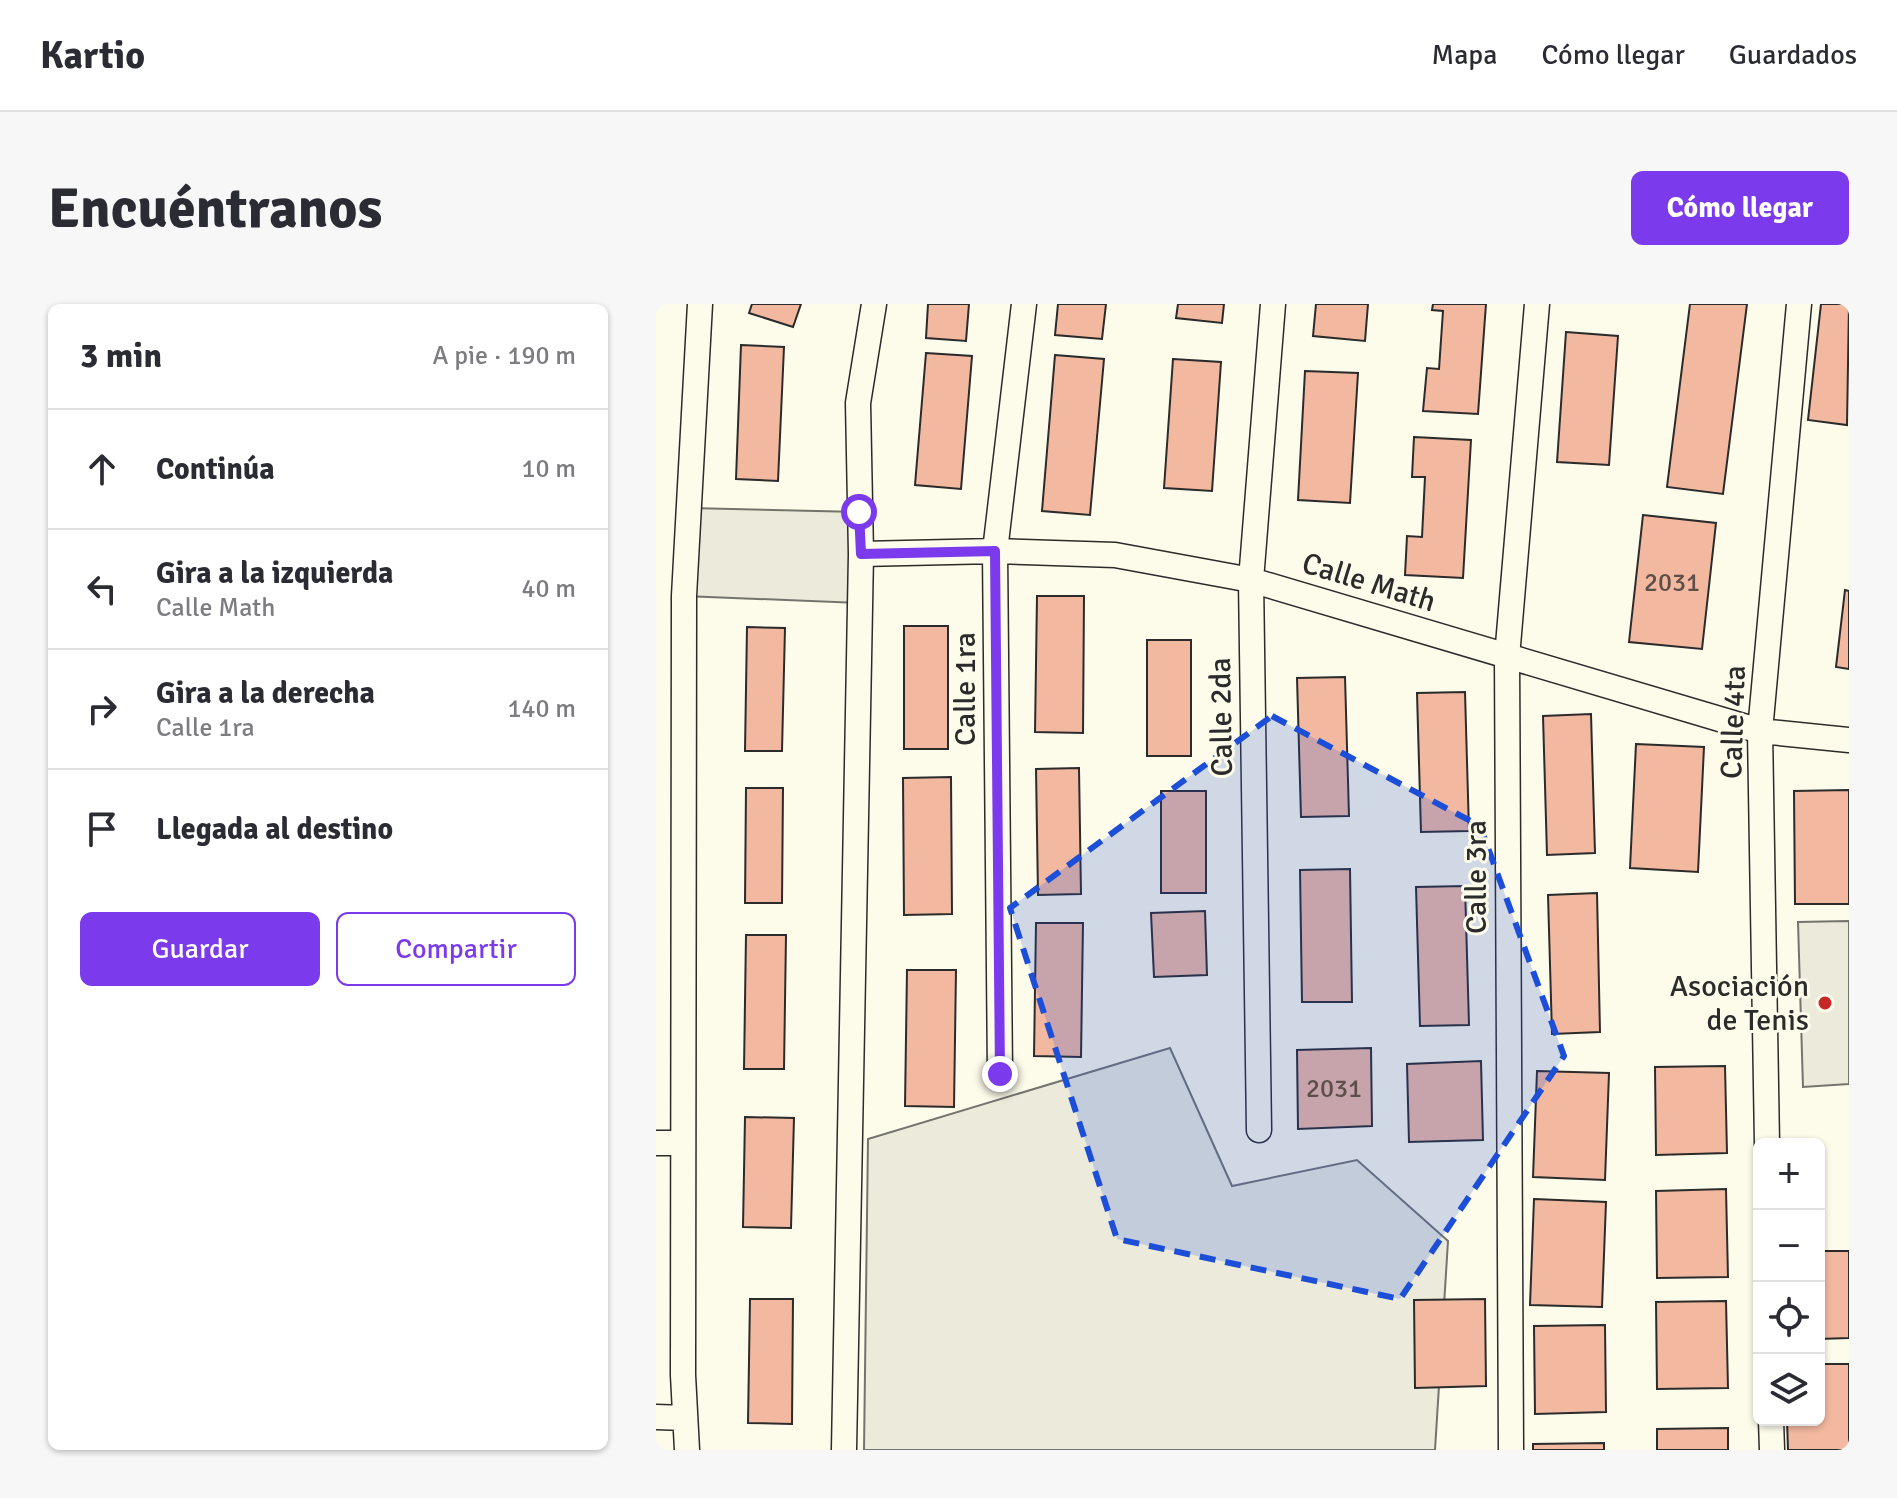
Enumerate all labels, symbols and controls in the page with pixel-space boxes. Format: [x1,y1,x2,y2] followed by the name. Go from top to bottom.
[40,32,145,79] text: Kartio
[1432,38,1497,72] text: Mapa
[1541,38,1685,72] text: Cómo llegar
[1729,38,1857,72] text: Guardados
[1631,171,1849,245] button: Cómo llegar
[48,174,382,243] text: Encuéntranos
[80,335,162,377] text: 3 min
[433,340,576,372] text: A pie · 190 m
[80,447,124,491] icon: ahead
[156,451,275,488] text: Continúa
[521,453,576,485] text: 10 m
[841,494,877,530] route start
[1298,545,1440,620] street label: Calle Math
[156,555,393,592] text: Gira a la izquierda
[80,567,124,611] icon: left
[1644,567,1700,599] house number: 2031
[521,573,576,605] text: 40 m
[156,592,275,624] text: Calle Math
[947,632,984,746] street label: Calle 1ra
[1202,657,1241,777] street label: Calle 2da
[1713,665,1754,779] street label: Calle 4ta
[156,675,375,712] text: Gira a la derecha
[80,687,124,731] icon: right
[507,693,576,725] text: 140 m
[156,712,255,744] text: Calle 1ra
[80,807,124,851] icon: arrive
[156,811,393,848] text: Llegada al destino
[1458,820,1495,934] street label: Calle 3ra
[80,912,320,986] button: Guardar
[336,912,576,986] button: Compartir
[1670,968,1809,1039] place label: Asociación de Tenis
[1816,994,1834,1012] marker: Asociación de Tenis
[982,1056,1018,1092] route end
[1306,1073,1362,1105] house number: 2031
[1753,1138,1825,1426] map controls
[1753,1138,1825,1210] button: +
[1753,1210,1825,1282] button: −
[1753,1282,1825,1354] button: locate
[1753,1354,1825,1426] button: layers

